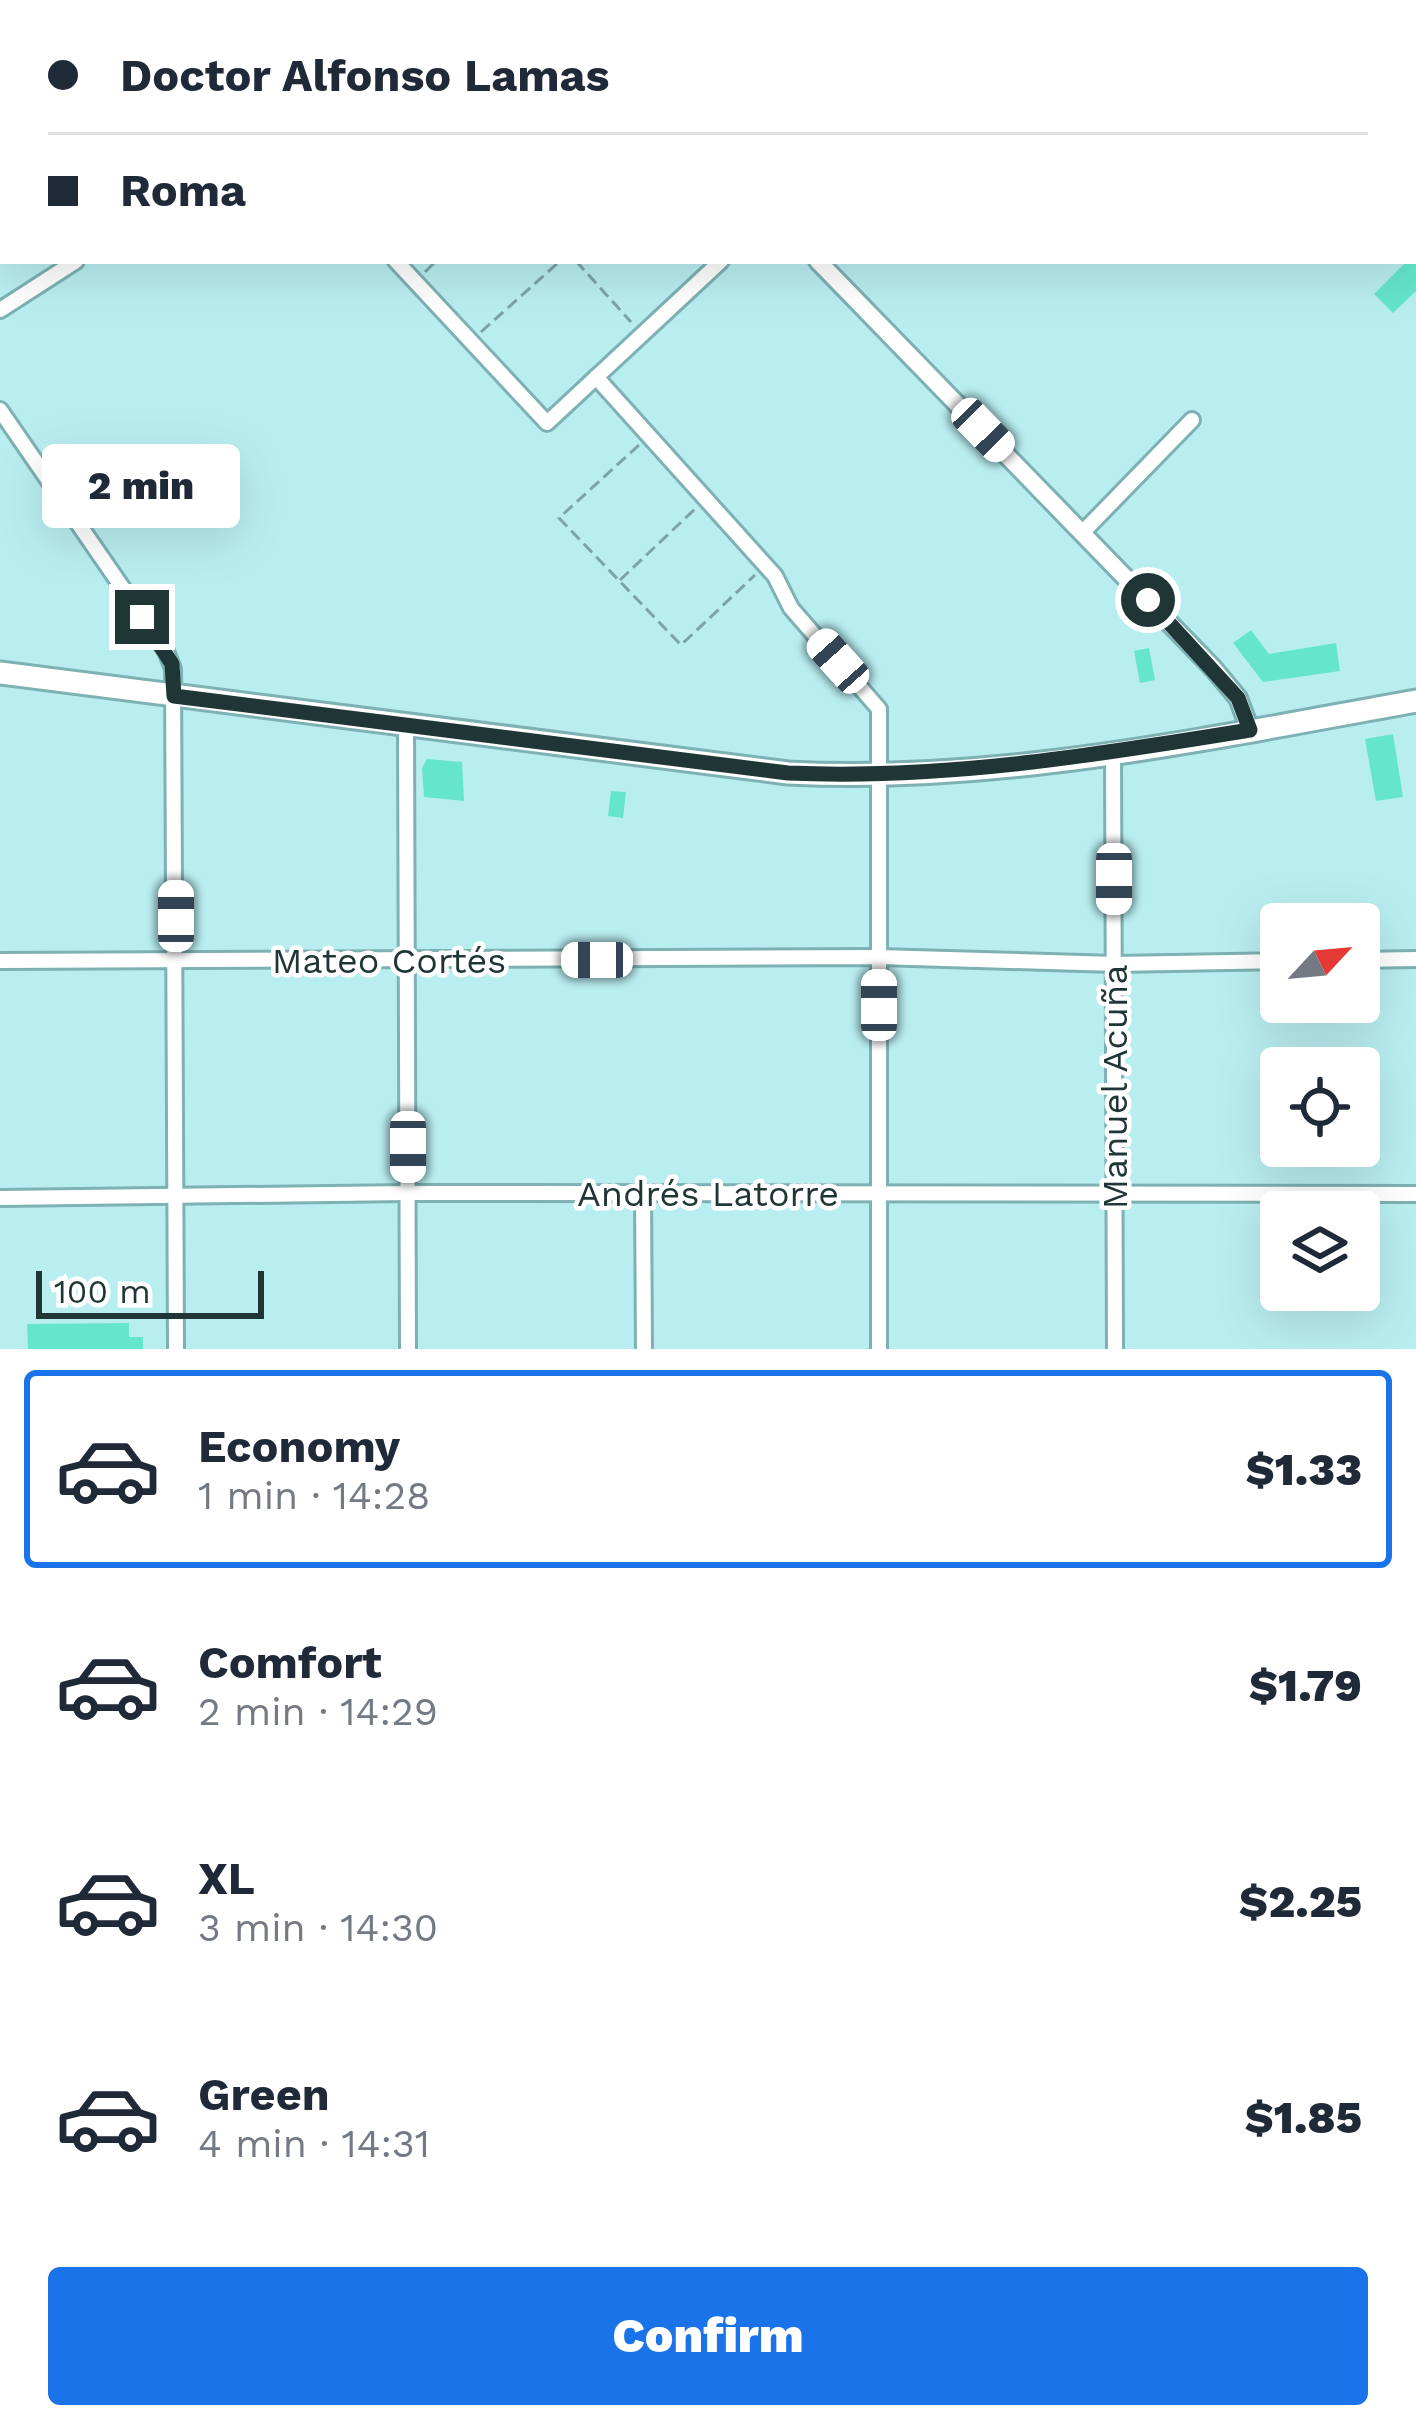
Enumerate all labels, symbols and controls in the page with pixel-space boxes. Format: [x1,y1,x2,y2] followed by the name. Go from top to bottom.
[120,49,610,102] text: Doctor Alfonso Lamas
[120,164,246,217] text: Roma
[945,392,1021,468] car
[43,443,241,527] callout: 2 min
[88,463,194,508] text: 2 min
[1121,573,1175,627] route start
[115,590,169,644] route end
[801,622,875,700] car
[1096,843,1132,915] car
[158,880,194,952] car
[1260,903,1380,1023] north arrow
[1260,903,1380,1311] map controls
[272,940,506,982] street label: Mateo Cortés
[561,942,633,978] car
[1094,964,1136,1210] street label: Manuel Acuña
[861,969,897,1041] car
[1260,1047,1380,1167] button: locate
[390,1111,426,1183] car
[577,1173,839,1215] street label: Andrés Latorre
[1260,1191,1380,1311] button: layers
[36,1265,264,1318] scale bar
[54,1272,151,1311] text: 100 m
[54,1415,162,1523] icon: car
[198,1420,400,1473] text: Economy
[1246,1443,1362,1496] text: $1.33
[198,1473,430,1518] text: 1 min · 14:28
[54,1631,162,1739] icon: car
[198,1636,382,1689] text: Comfort
[1249,1659,1362,1712] text: $1.79
[198,1689,438,1734] text: 2 min · 14:29
[54,1847,162,1955] icon: car
[198,1852,255,1905] text: XL
[1239,1875,1362,1928] text: $2.25
[198,1905,438,1950] text: 3 min · 14:30
[54,2063,162,2171] icon: car
[198,2068,330,2121] text: Green
[1245,2091,1362,2144] text: $1.85
[198,2121,430,2166] text: 4 min · 14:31
[48,2267,1368,2405] button: Confirm

